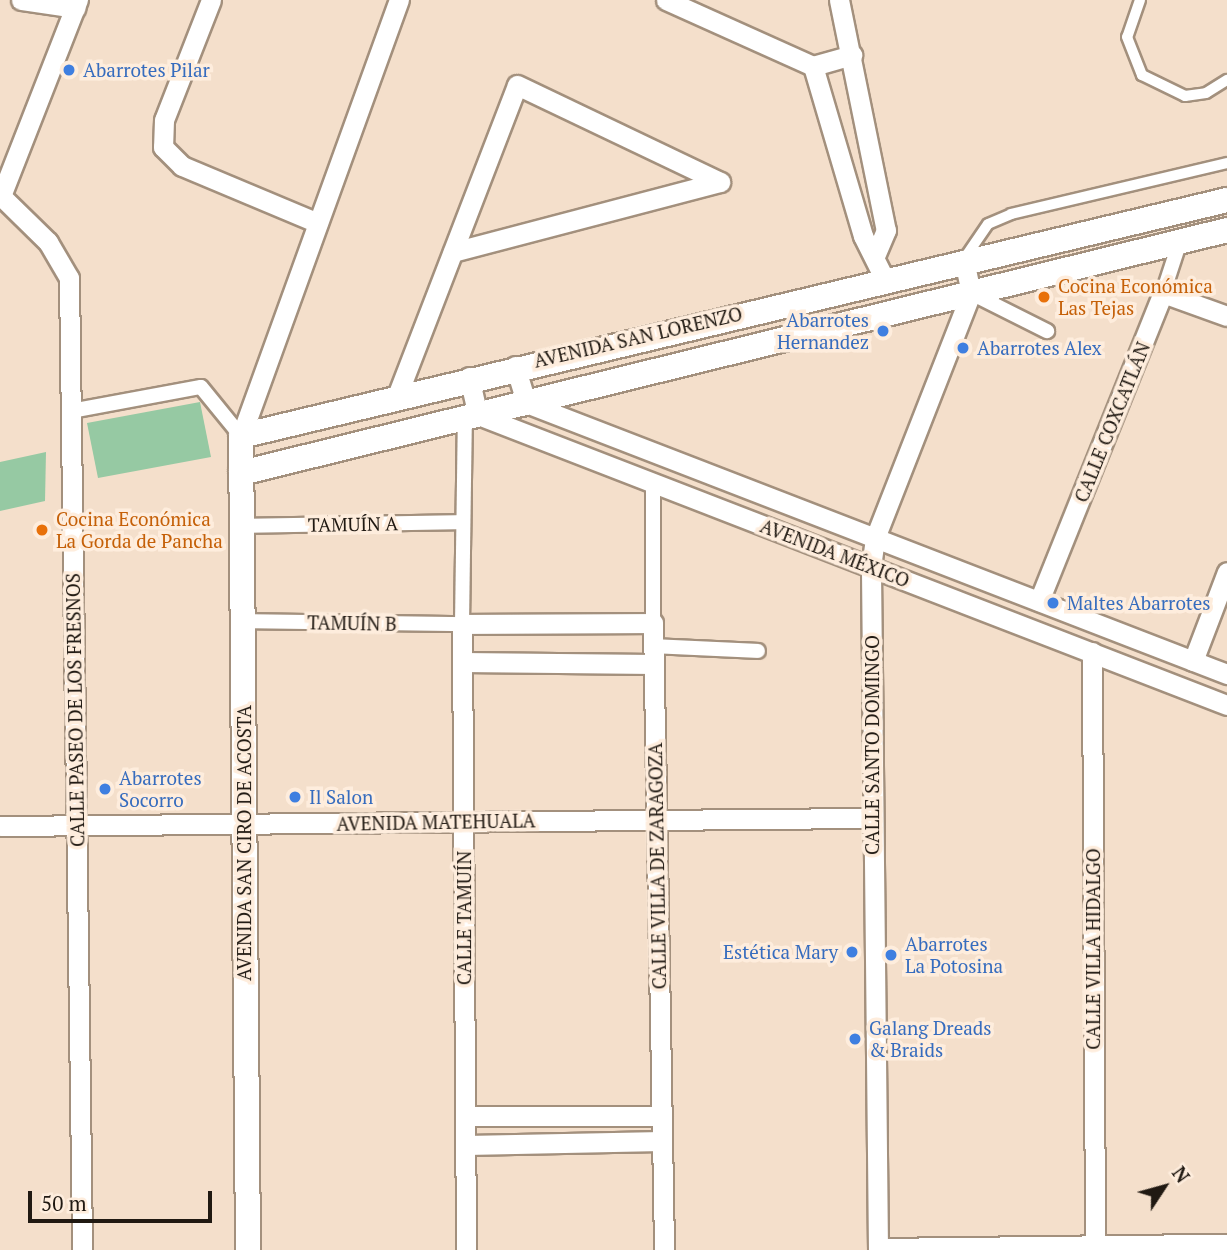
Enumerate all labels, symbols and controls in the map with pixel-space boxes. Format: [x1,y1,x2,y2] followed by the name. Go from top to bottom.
[83,59,210,81] place label: Abarrotes Pilar
[61,62,77,78] marker: Abarrotes Pilar
[1058,275,1213,319] place label: Cocina Económica Las Tejas
[1036,289,1052,305] marker: Cocina Económica Las Tejas
[531,302,745,372] street label: AVENIDA SAN LORENZO
[777,309,869,353] place label: Abarrotes Hernandez
[875,323,891,339] marker: Abarrotes Hernandez
[977,337,1102,359] place label: Abarrotes Alex
[1069,338,1155,506] street label: CALLE COXCATLÁN
[955,340,971,356] marker: Abarrotes Alex
[56,508,223,552] place label: Cocina Económica La Gorda de Pancha
[307,512,399,536] street label: TAMUÍN A
[757,514,913,592] street label: AVENIDA MÉXICO
[34,522,50,538] marker: Cocina Económica La Gorda de Pancha
[61,573,89,847] street label: CALLE PASEO DE LOS FRESNOS
[1067,592,1211,614] place label: Maltes Abarrotes
[1045,595,1061,611] marker: Maltes Abarrotes
[307,611,397,635] street label: TAMUÍN B
[861,635,883,855] street label: CALLE SANTO DOMINGO
[233,705,255,981] street label: AVENIDA SAN CIRO DE ACOSTA
[643,742,671,990] street label: CALLE VILLA DE ZARAGOZA
[119,767,202,811] place label: Abarrotes Socorro
[97,781,113,797] marker: Abarrotes Socorro
[309,786,373,808] place label: Il Salon
[287,789,303,805] marker: Il Salon
[336,809,536,835] street label: AVENIDA MATEHUALA
[1082,848,1104,1050] street label: CALLE VILLA HIDALGO
[453,851,475,985] street label: CALLE TAMUÍN
[905,933,1003,977] place label: Abarrotes La Potosina
[723,941,838,963] place label: Estética Mary
[844,944,860,960] marker: Estética Mary
[883,947,899,963] marker: Abarrotes La Potosina
[869,1017,992,1061] place label: Galang Dreads & Braids
[847,1031,863,1047] marker: Galang Dreads & Braids
[1129,1152,1199,1222] north arrow
[1167,1161,1196,1188] text: N
[32,1176,215,1220] scale bar
[41,1189,87,1217] text: 50 m

